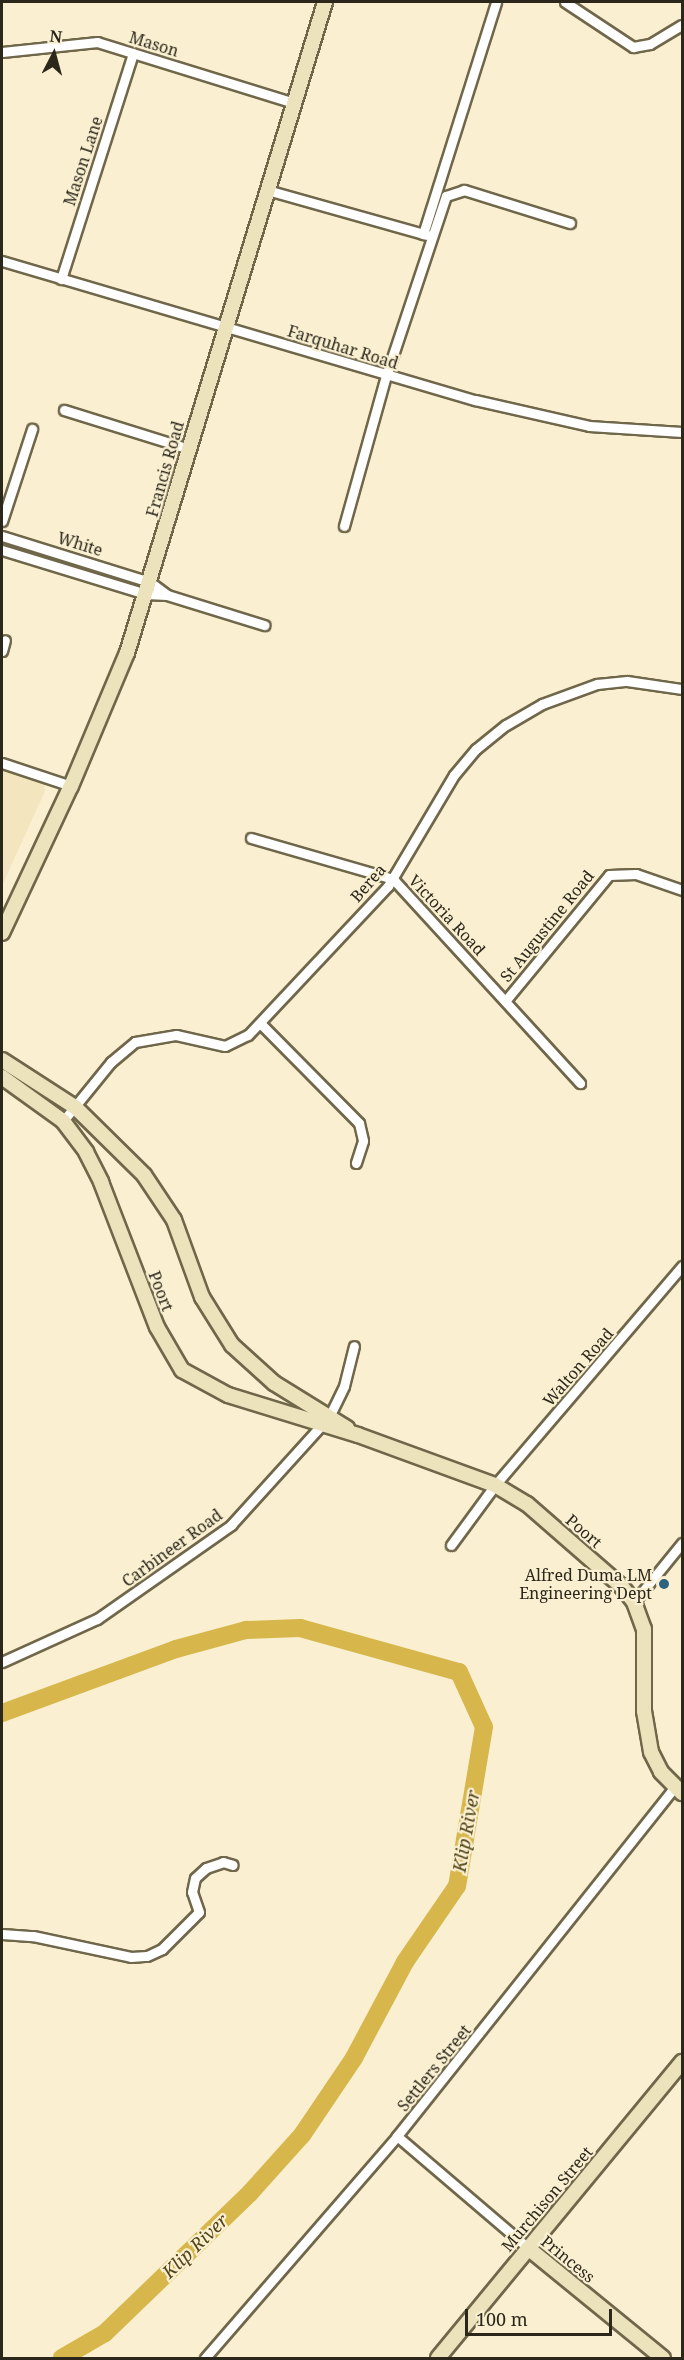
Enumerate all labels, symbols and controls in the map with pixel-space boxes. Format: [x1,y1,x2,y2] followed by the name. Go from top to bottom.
[24,24,84,84] north arrow
[48,24,63,48] text: N
[127,27,181,61] street label: Mason
[60,114,106,208] street label: Mason Lane
[285,321,401,373] street label: Farquhar Road
[142,419,188,519] street label: Francis Road
[55,528,105,560] street label: White
[346,860,390,906] street label: Berea
[496,866,598,986] street label: St Augustine Road
[405,871,489,959] street label: Victoria Road
[145,1268,177,1314] street label: Poort
[539,1324,617,1410] street label: Walton Road
[118,1505,226,1591] street label: Carbineer Road
[562,1510,606,1552] street label: Poort
[519,1565,652,1603] place label: Alfred Duma LM Engineering Dept
[657,1577,671,1591] marker: Alfred Duma LM Engineering Dept
[448,1788,484,1874] water label: Klip River
[393,2021,475,2115] street label: Settlers Street
[497,2142,597,2256] street label: Murchison Street
[158,2209,232,2283] water label: Klip River
[537,2232,599,2286] street label: Princess
[468,2297,615,2335] scale bar
[476,2307,528,2331] text: 100 m

